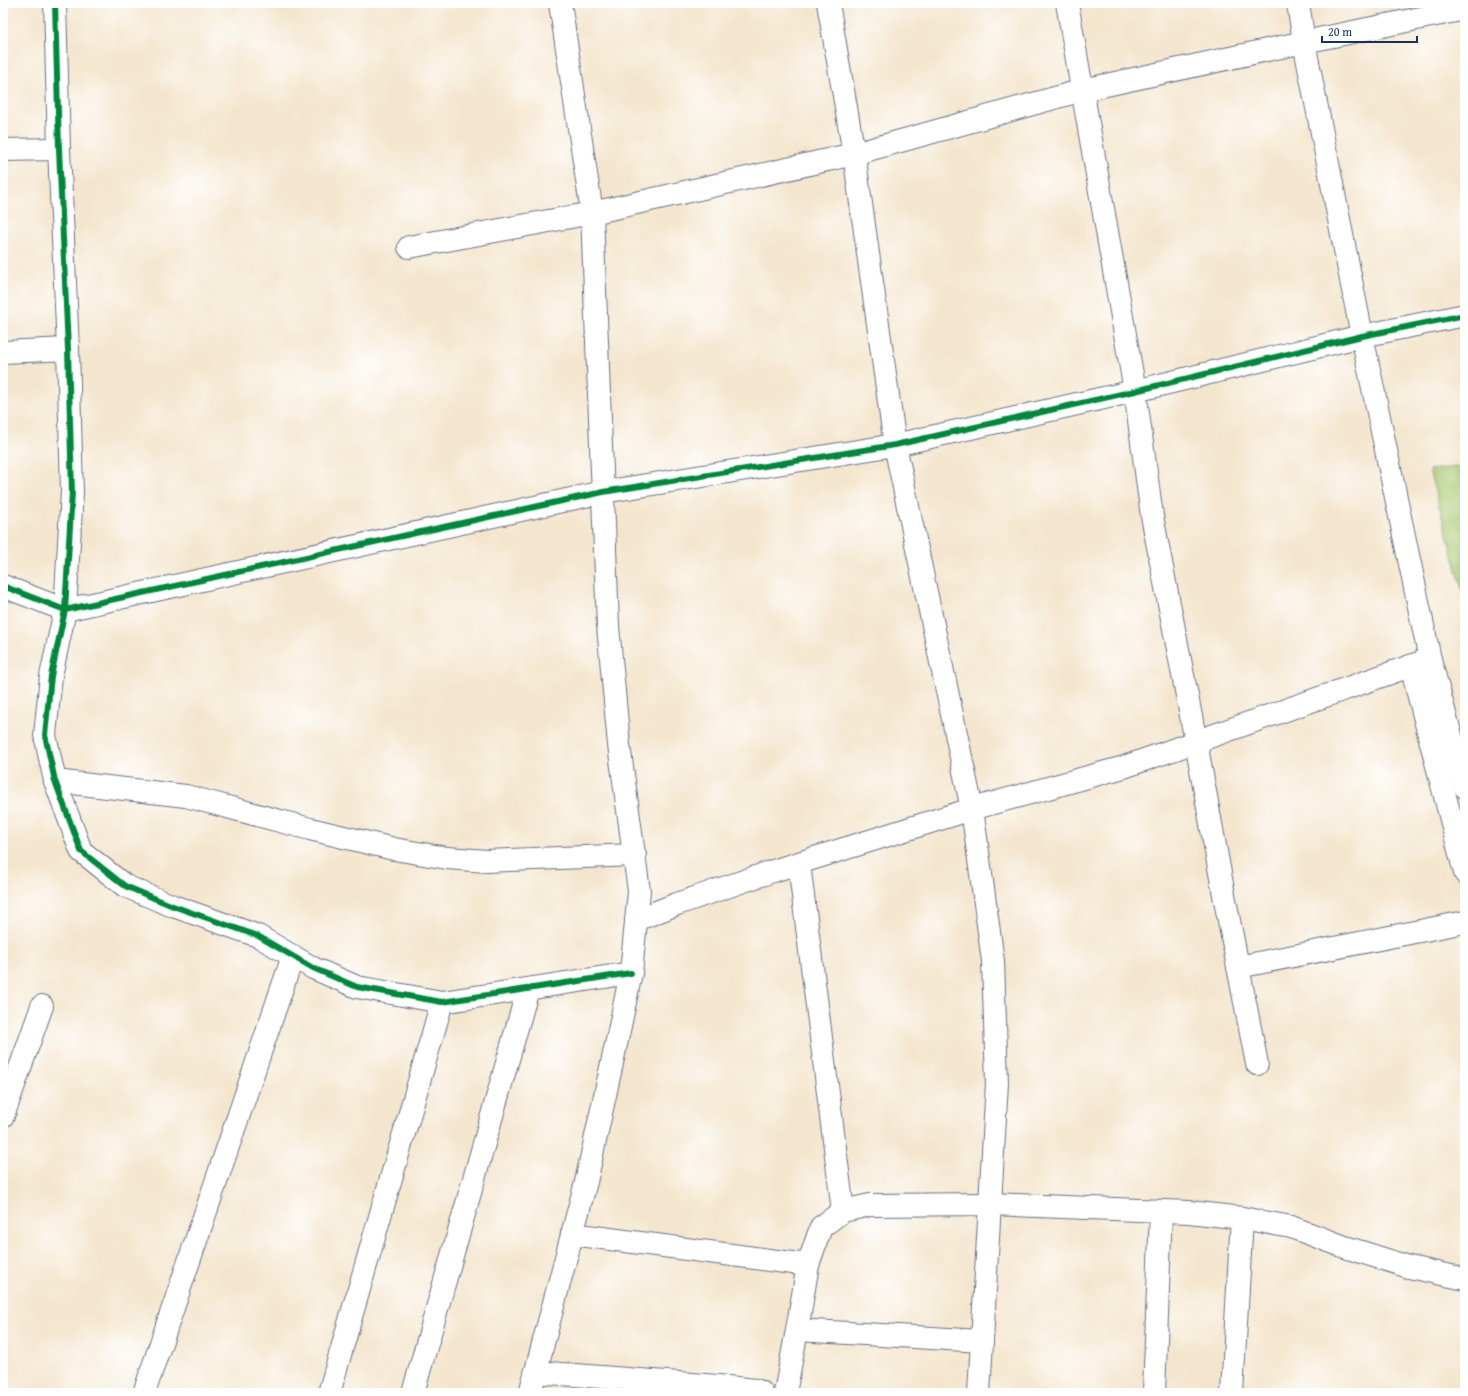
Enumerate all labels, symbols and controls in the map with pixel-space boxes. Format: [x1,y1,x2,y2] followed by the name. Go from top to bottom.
[1322,18,1417,44] scale bar
[1328,23,1352,40] text: 20 m

